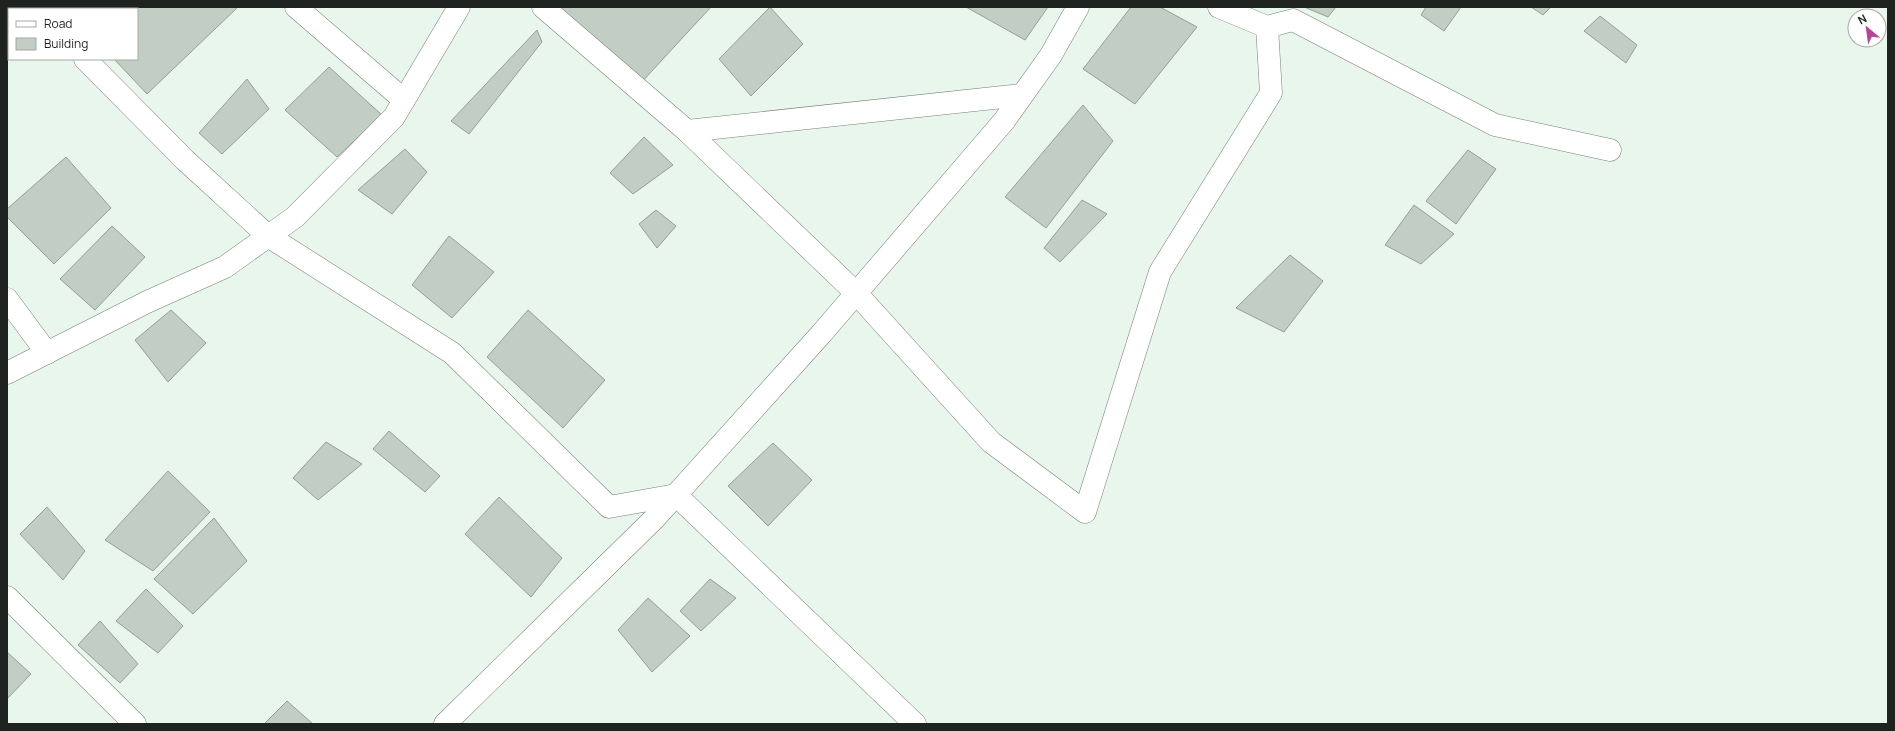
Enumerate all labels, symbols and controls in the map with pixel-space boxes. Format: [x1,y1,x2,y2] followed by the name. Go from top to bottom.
[8,8,138,60] legend
[1847,8,1887,48] north arrow
[1855,10,1869,27] text: N
[44,15,72,32] text: Road
[44,35,88,52] text: Building

